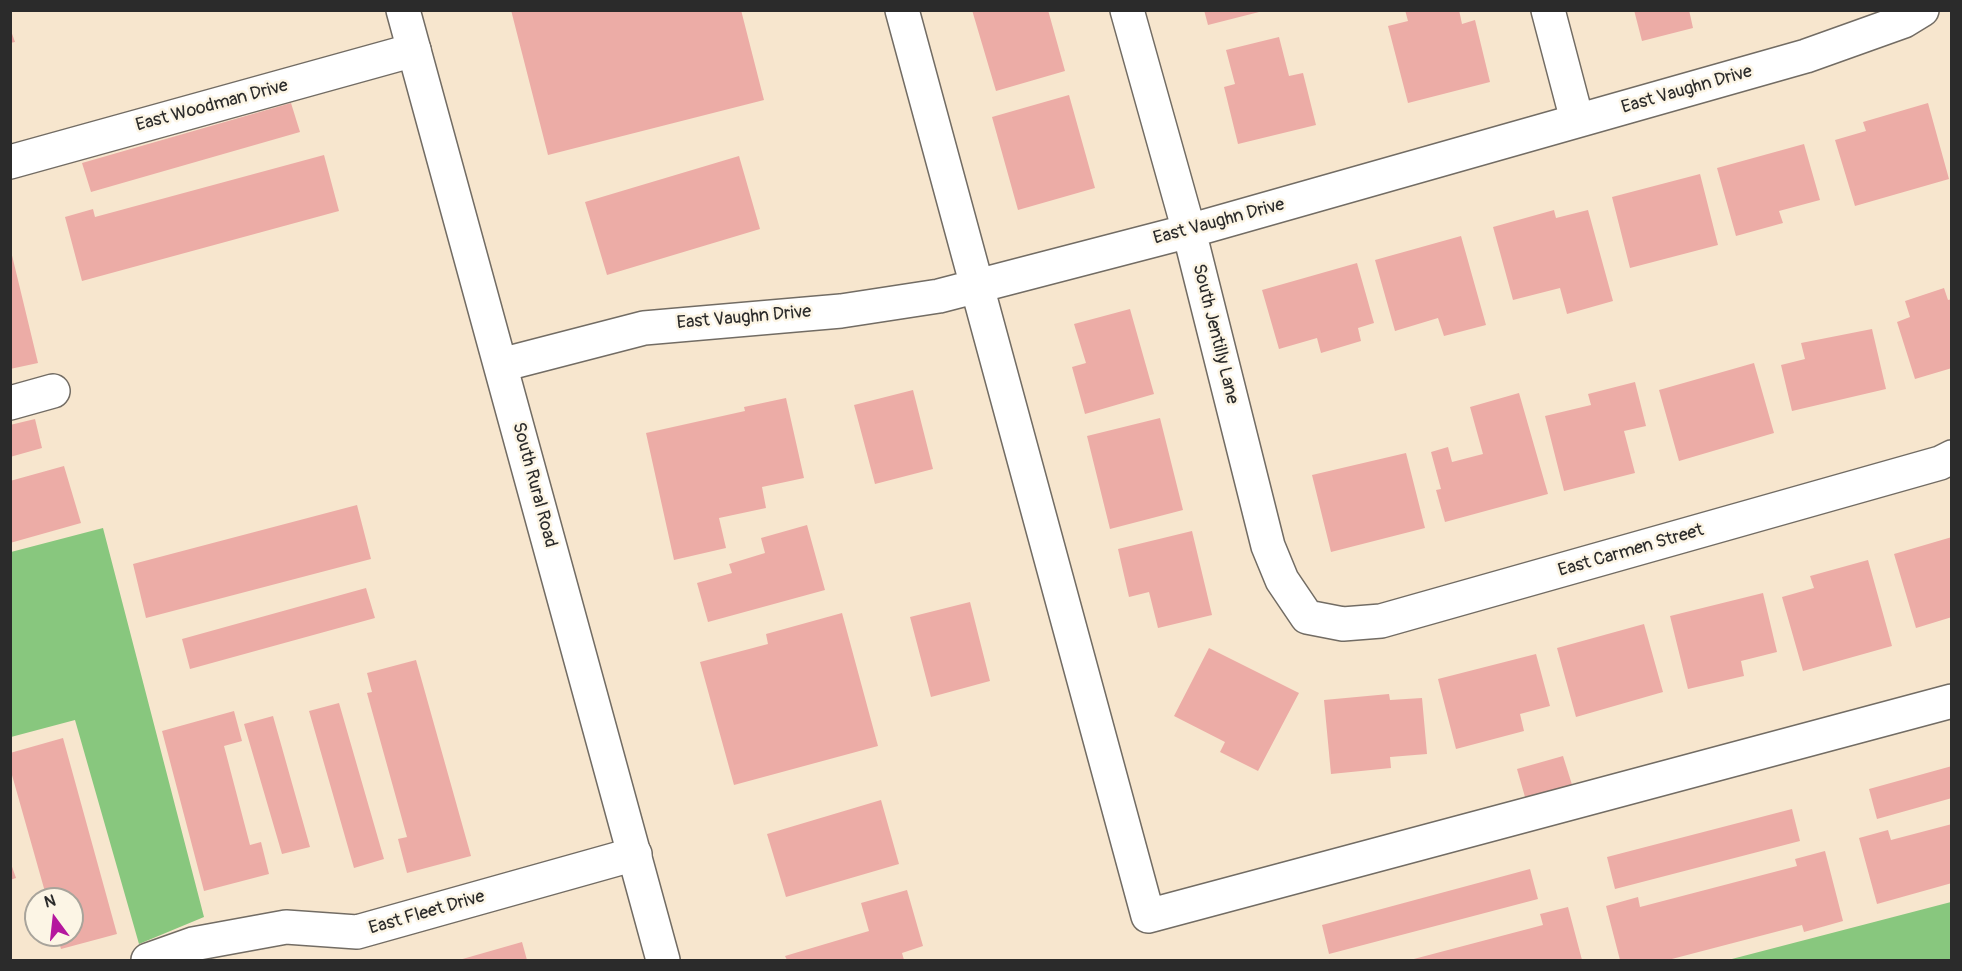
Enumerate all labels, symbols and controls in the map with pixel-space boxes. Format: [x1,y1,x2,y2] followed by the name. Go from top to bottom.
[1619,61,1755,119] street label: East Vaughn Drive
[133,75,291,137] street label: East Woodman Drive
[1151,194,1287,250] street label: East Vaughn Drive
[1187,262,1243,406] street label: South Jentilly Lane
[676,301,812,335] street label: East Vaughn Drive
[507,420,561,550] street label: South Rural Road
[1556,520,1706,582] street label: East Carmen Street
[367,886,487,940] street label: East Fleet Drive
[24,887,84,947] north arrow
[42,890,58,913] text: N

